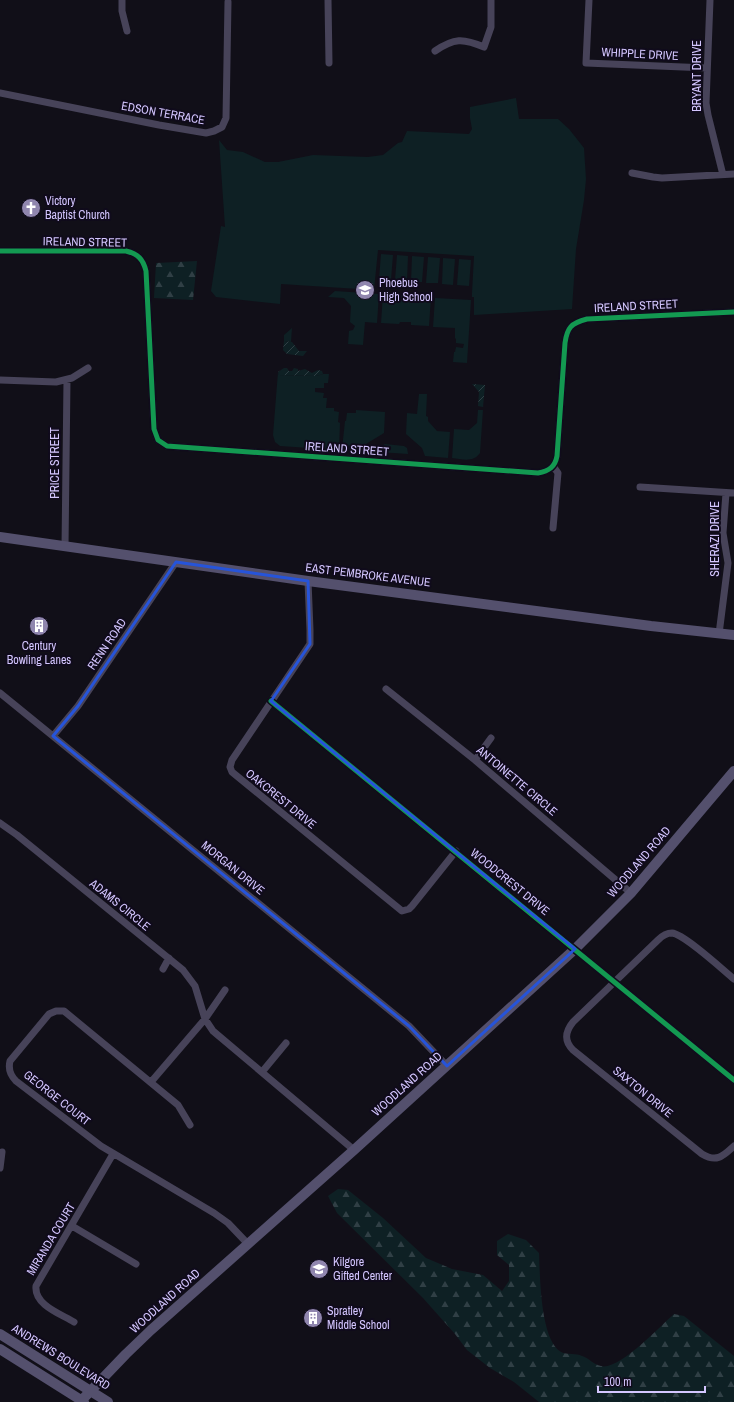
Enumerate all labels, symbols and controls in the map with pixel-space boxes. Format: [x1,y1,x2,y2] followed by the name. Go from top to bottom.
[689,40,705,112] street label: BRYANT DRIVE
[601,44,679,64] street label: WHIPPLE DRIVE
[120,98,206,128] street label: EDSON TERRACE
[45,193,110,223] place label: Victory Baptist Church
[20,197,42,219] church icon: Victory Baptist Church
[43,233,127,251] street label: IRELAND STREET
[379,275,433,305] place label: Phoebus High School
[354,279,376,301] school or university icon: Phoebus High School
[594,296,678,316] street label: IRELAND STREET
[47,427,63,499] street label: PRICE STREET
[304,438,390,460] street label: IRELAND STREET
[707,501,723,577] street label: SHERAZI DRIVE
[304,559,432,591] street label: EAST PEMBROKE AVENUE
[28,615,50,637] building icon: Century Bowling Lanes
[84,615,130,673] street label: RENN ROAD
[7,638,71,668] place label: Century Bowling Lanes
[472,742,561,820] street label: ANTOINETTE CIRCLE
[242,765,320,833] street label: OAKCREST DRIVE
[604,823,674,901] street label: WOODLAND ROAD
[198,838,268,898] street label: MORGAN DRIVE
[467,845,553,919] street label: WOODCREST DRIVE
[86,875,154,934] street label: ADAMS CIRCLE
[369,1048,445,1120] street label: WOODLAND ROAD
[610,1063,676,1121] street label: SAXTON DRIVE
[20,1067,94,1129] street label: GEORGE COURT
[23,1200,79,1278] street label: MIRANDA COURT
[333,1254,393,1284] place label: Kilgore Gifted Center
[308,1258,330,1280] school or university icon: Kilgore Gifted Center
[127,1265,203,1337] street label: WOODLAND ROAD
[327,1303,389,1333] place label: Spratley Middle School
[302,1307,324,1329] building icon: Spratley Middle School
[8,1320,113,1394] street label: ANDREWS BOULEVARD
[598,1368,705,1394] scale bar
[604,1374,631,1390] text: 100 m

